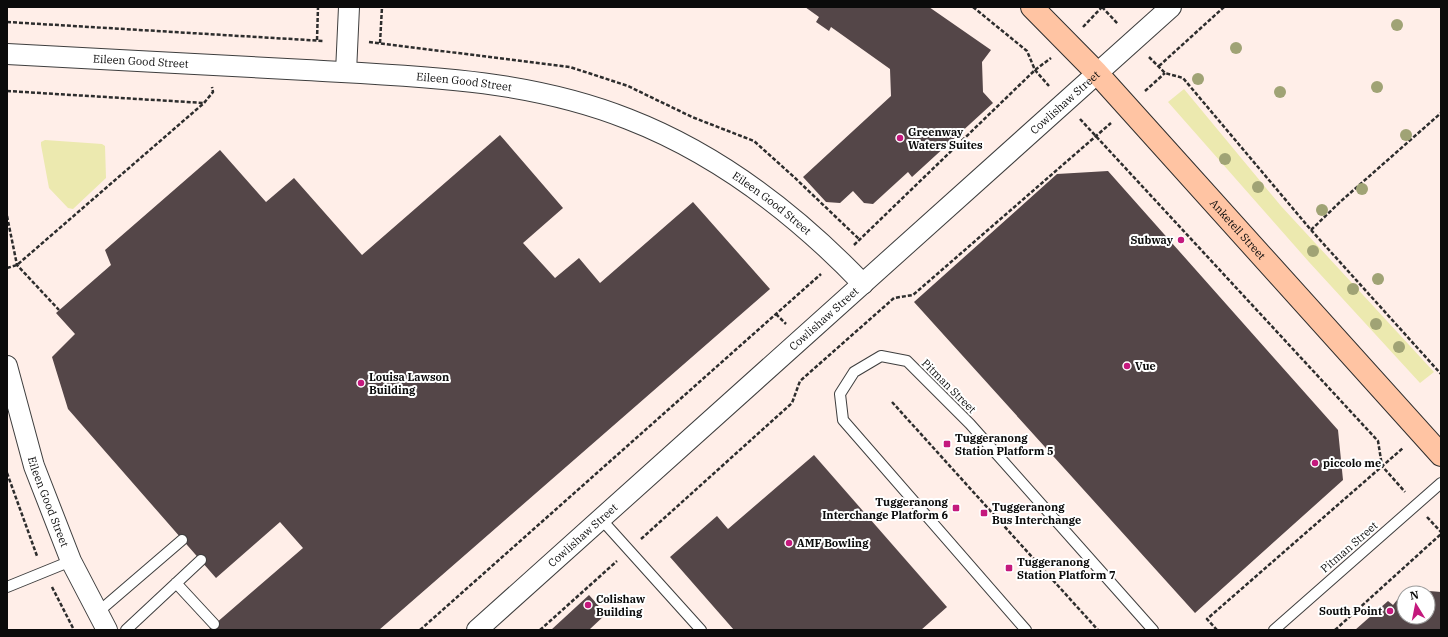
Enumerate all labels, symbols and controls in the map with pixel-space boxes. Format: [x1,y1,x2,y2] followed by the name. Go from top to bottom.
[93,52,189,71] street label: Eileen Good Street
[1027,67,1103,137] street label: Cowlishaw Street
[416,69,513,94] street label: Eileen Good Street
[908,125,983,152] place label: Greenway Waters Suites
[895,133,905,143] marker: Greenway Waters Suites
[730,168,814,238] street label: Eileen Good Street
[1207,196,1269,263] street label: Anketell Street
[1130,233,1174,247] place label: Subway
[1176,235,1186,245] marker: Subway
[786,284,862,354] street label: Cowlishaw Street
[919,356,979,416] street label: Pitman Street
[1135,359,1156,373] place label: Vue
[1122,361,1132,371] marker: Vue
[369,370,449,397] place label: Louisa Lawson Building
[356,378,366,388] marker: Louisa Lawson Building
[955,431,1054,458] place label: Tuggeranong Station Platform 5
[942,439,952,449] marker: Tuggeranong Station Platform 5
[25,455,72,549] street label: Eileen Good Street
[1323,456,1381,470] place label: piccolo me
[1310,458,1320,468] marker: piccolo me
[822,495,949,522] place label: Tuggeranong Interchange Platform 6
[545,500,620,570] street label: Cowlishaw Street
[992,500,1081,527] place label: Tuggeranong Bus Interchange
[951,503,961,513] marker: Tuggeranong Interchange Platform 6
[979,508,989,518] marker: Tuggeranong Bus Interchange
[1318,518,1381,576] street label: Pitman Street
[797,536,869,550] place label: AMF Bowling
[784,538,794,548] marker: AMF Bowling
[1017,555,1116,582] place label: Tuggeranong Station Platform 7
[1004,563,1014,573] marker: Tuggeranong Station Platform 7
[1396,585,1436,625] north arrow
[1409,587,1420,603] text: N
[596,592,646,619] place label: Colishaw Building
[583,600,593,610] marker: Colishaw Building
[1319,604,1382,618] place label: South Point
[1385,606,1395,616] marker: South Point

